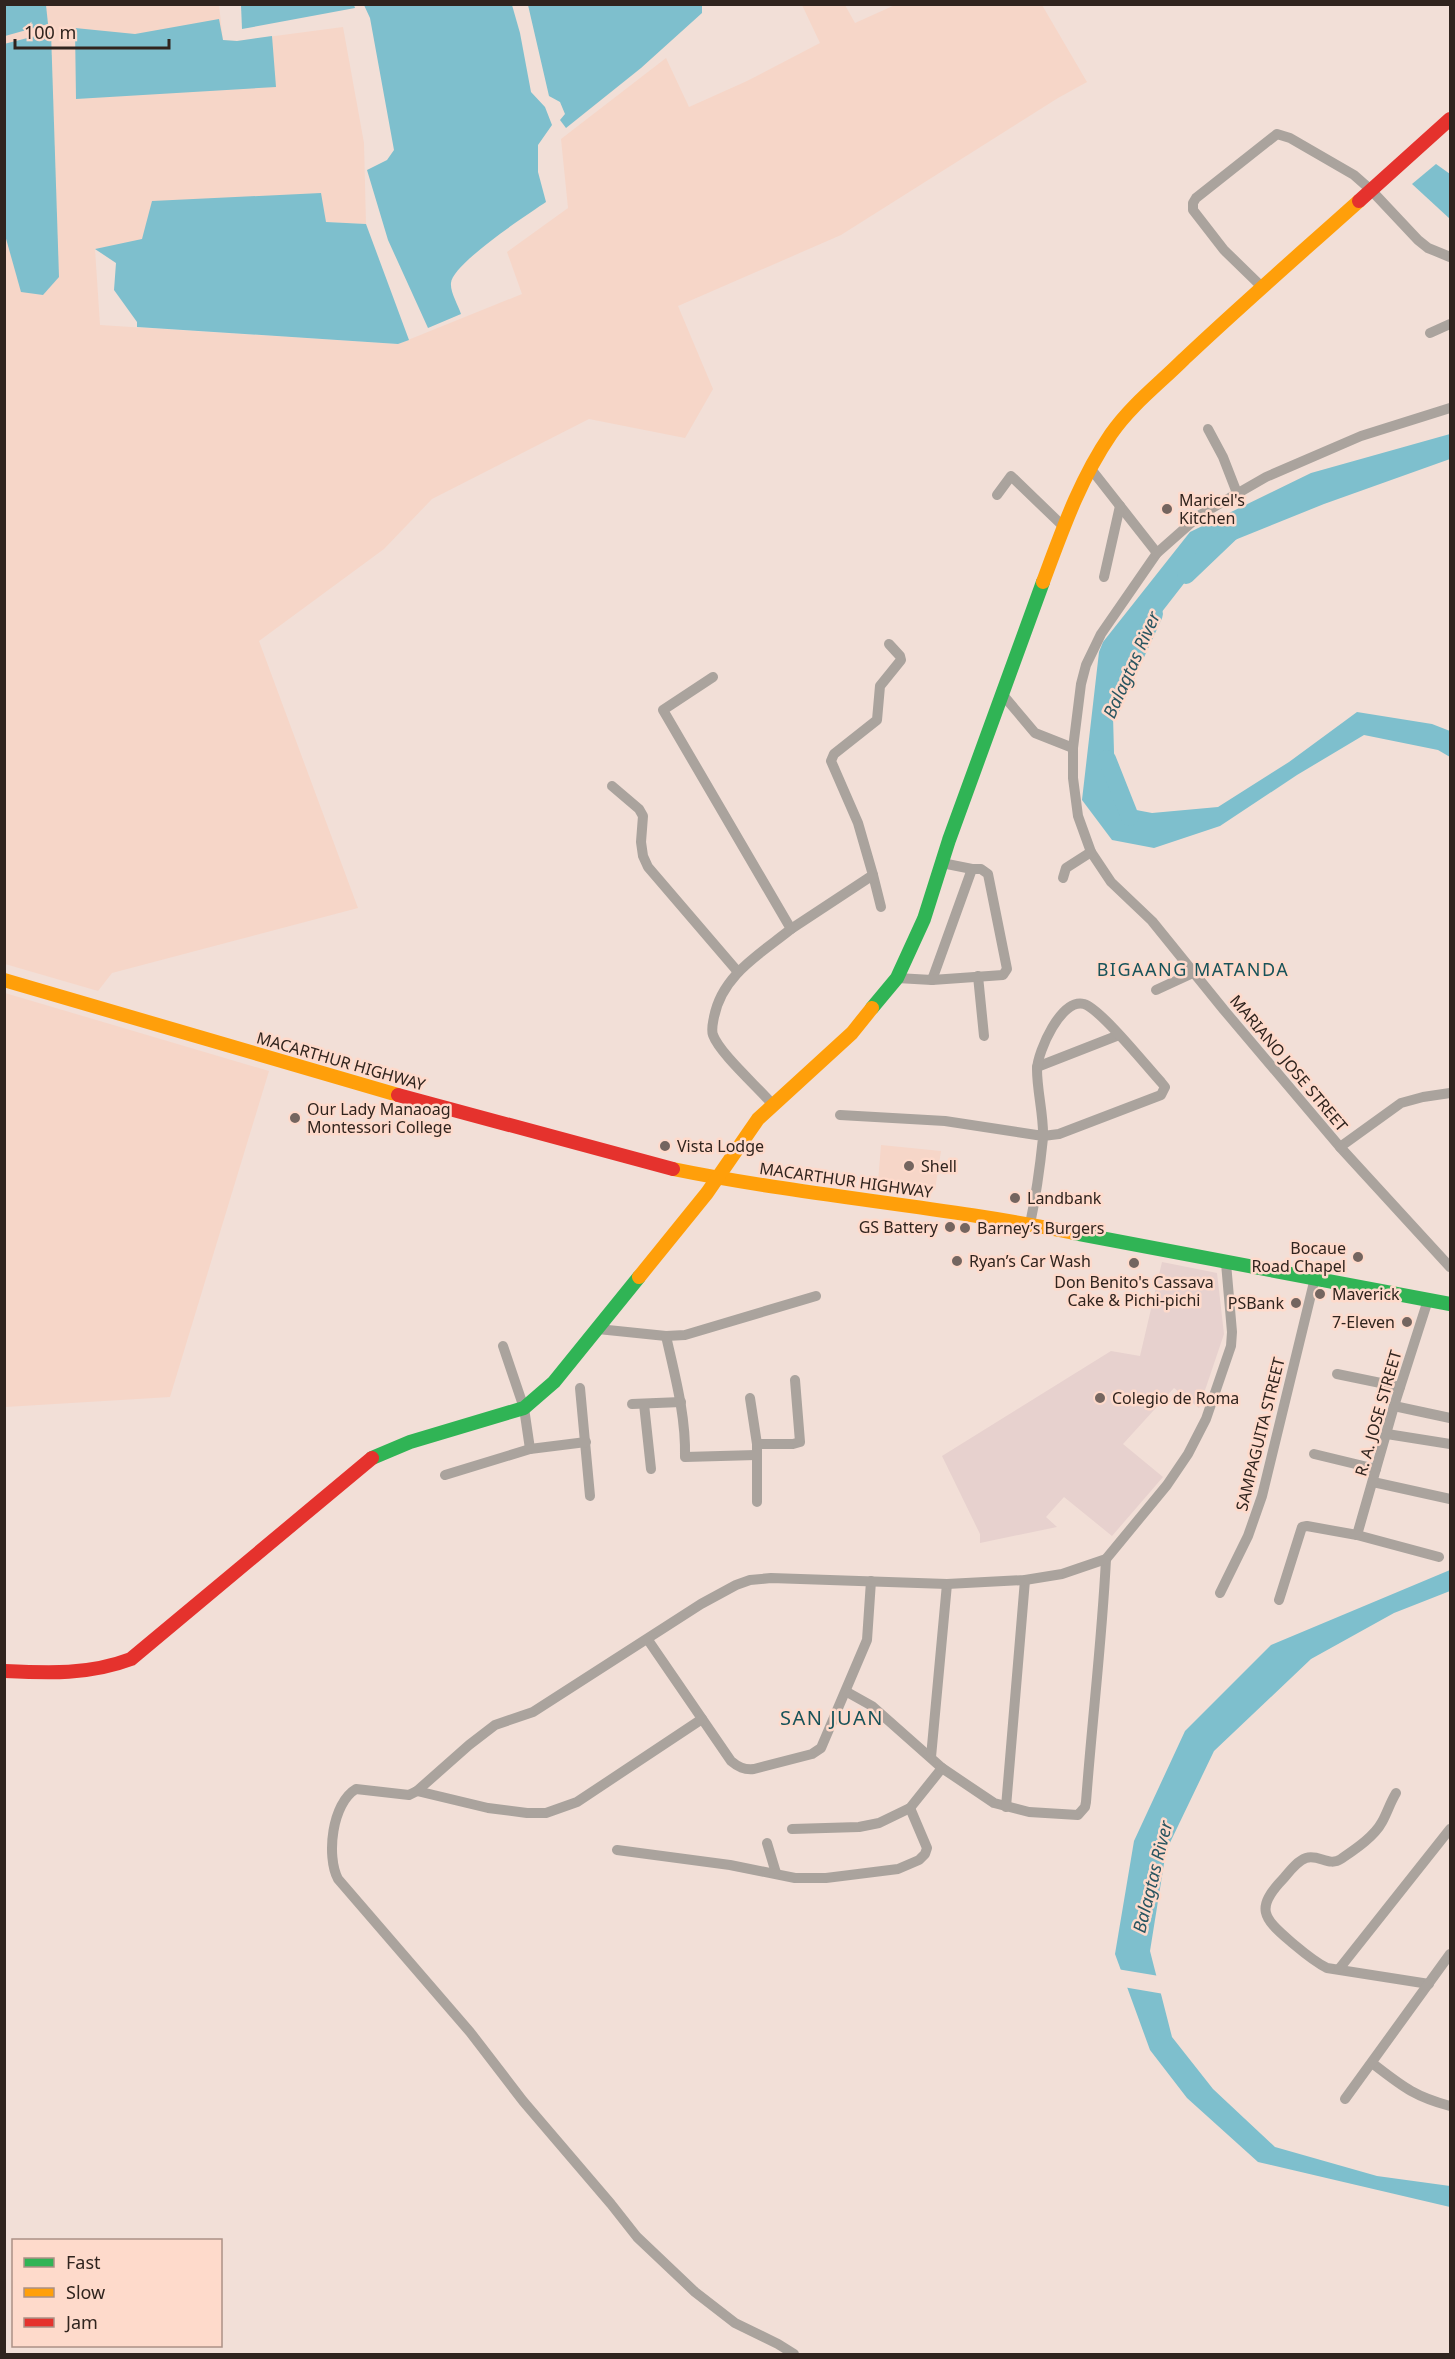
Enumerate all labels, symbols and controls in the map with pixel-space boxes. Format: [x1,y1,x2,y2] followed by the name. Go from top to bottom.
[15,12,170,50] scale bar
[24,20,76,44] text: 100 m
[1179,489,1245,529] place label: Maricel's Kitchen
[1160,502,1174,516] marker: Maricel's Kitchen
[1097,607,1166,722] water label: Balagtas River
[1097,957,1289,981] district label: BIGAANG MATANDA
[1225,990,1353,1136] street label: MARIANO JOSE STREET
[254,1026,429,1096] street label: MACARTHUR HIGHWAY
[307,1098,452,1138] place label: Our Lady Manaoag Montessori College
[288,1111,302,1125] marker: Our Lady Manaoag Montessori College
[677,1135,764,1157] place label: Vista Lodge
[658,1139,672,1153] marker: Vista Lodge
[921,1155,957,1177] place label: Shell
[758,1157,935,1203] street label: MACARTHUR HIGHWAY
[902,1159,916,1173] marker: Shell
[1027,1187,1102,1209] place label: Landbank
[1008,1191,1022,1205] marker: Landbank
[859,1216,939,1238] place label: GS Battery
[977,1217,1104,1239] place label: Barney’s Burgers
[943,1220,957,1234] marker: GS Battery
[958,1221,972,1235] marker: Barney’s Burgers
[1251,1237,1346,1277] place label: Bocaue Road Chapel
[969,1250,1091,1272] place label: Ryan’s Car Wash
[1351,1250,1365,1264] marker: Bocaue Road Chapel
[950,1254,964,1268] marker: Ryan’s Car Wash
[1127,1256,1141,1270] marker: Don Benito's Cassava Cake & Pichi-pichi
[1054,1271,1214,1311] place label: Don Benito's Cassava Cake & Pichi-pichi
[1332,1283,1400,1305] place label: Maverick
[1313,1287,1327,1301] marker: Maverick
[1228,1292,1284,1314] place label: PSBank
[1289,1296,1303,1310] marker: PSBank
[1332,1311,1395,1333] place label: 7-Eleven
[1400,1315,1414,1329] marker: 7-Eleven
[1349,1347,1407,1479] street label: R. A. JOSE STREET
[1230,1355,1290,1513] street label: SAMPAGUITA STREET
[1112,1387,1239,1409] place label: Colegio de Roma
[1093,1391,1107,1405] marker: Colegio de Roma
[780,1704,884,1731] district label: SAN JUAN
[1127,1818,1178,1935] water label: Balagtas River
[12,2239,222,2347] legend
[66,2250,101,2274] text: Fast
[66,2280,105,2304] text: Slow
[64,2310,98,2334] text: Jam

